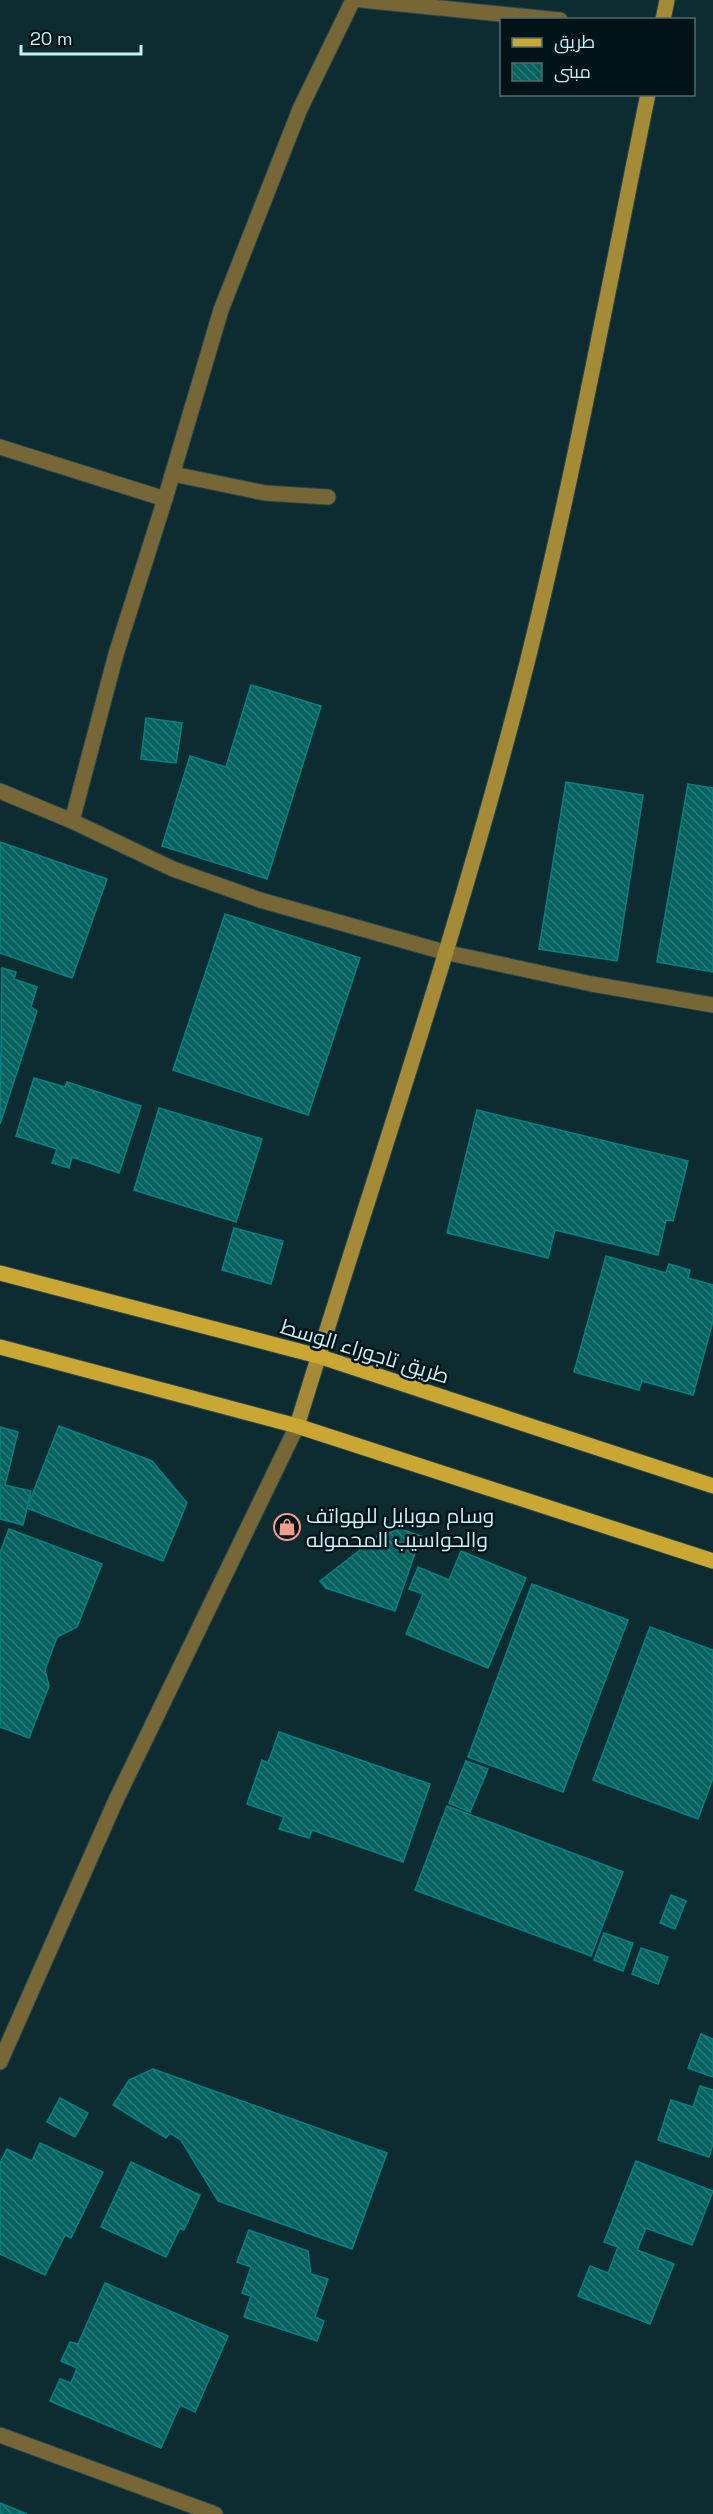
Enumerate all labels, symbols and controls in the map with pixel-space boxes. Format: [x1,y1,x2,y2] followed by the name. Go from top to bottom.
[21,18,141,56] scale bar
[500,18,695,96] legend
[30,27,73,50] text: 20 m
[554,30,595,54] text: طريق
[554,60,591,83] text: مبنى
[278,1313,452,1389] street label: طريق تاجوراء الوسط
[306,1502,494,1553] place label: وسام موبايل للهواتف والحواسيب المحموله
[272,1512,302,1542] shop icon: وسام موبايل للهواتف والحواسيب المحموله

